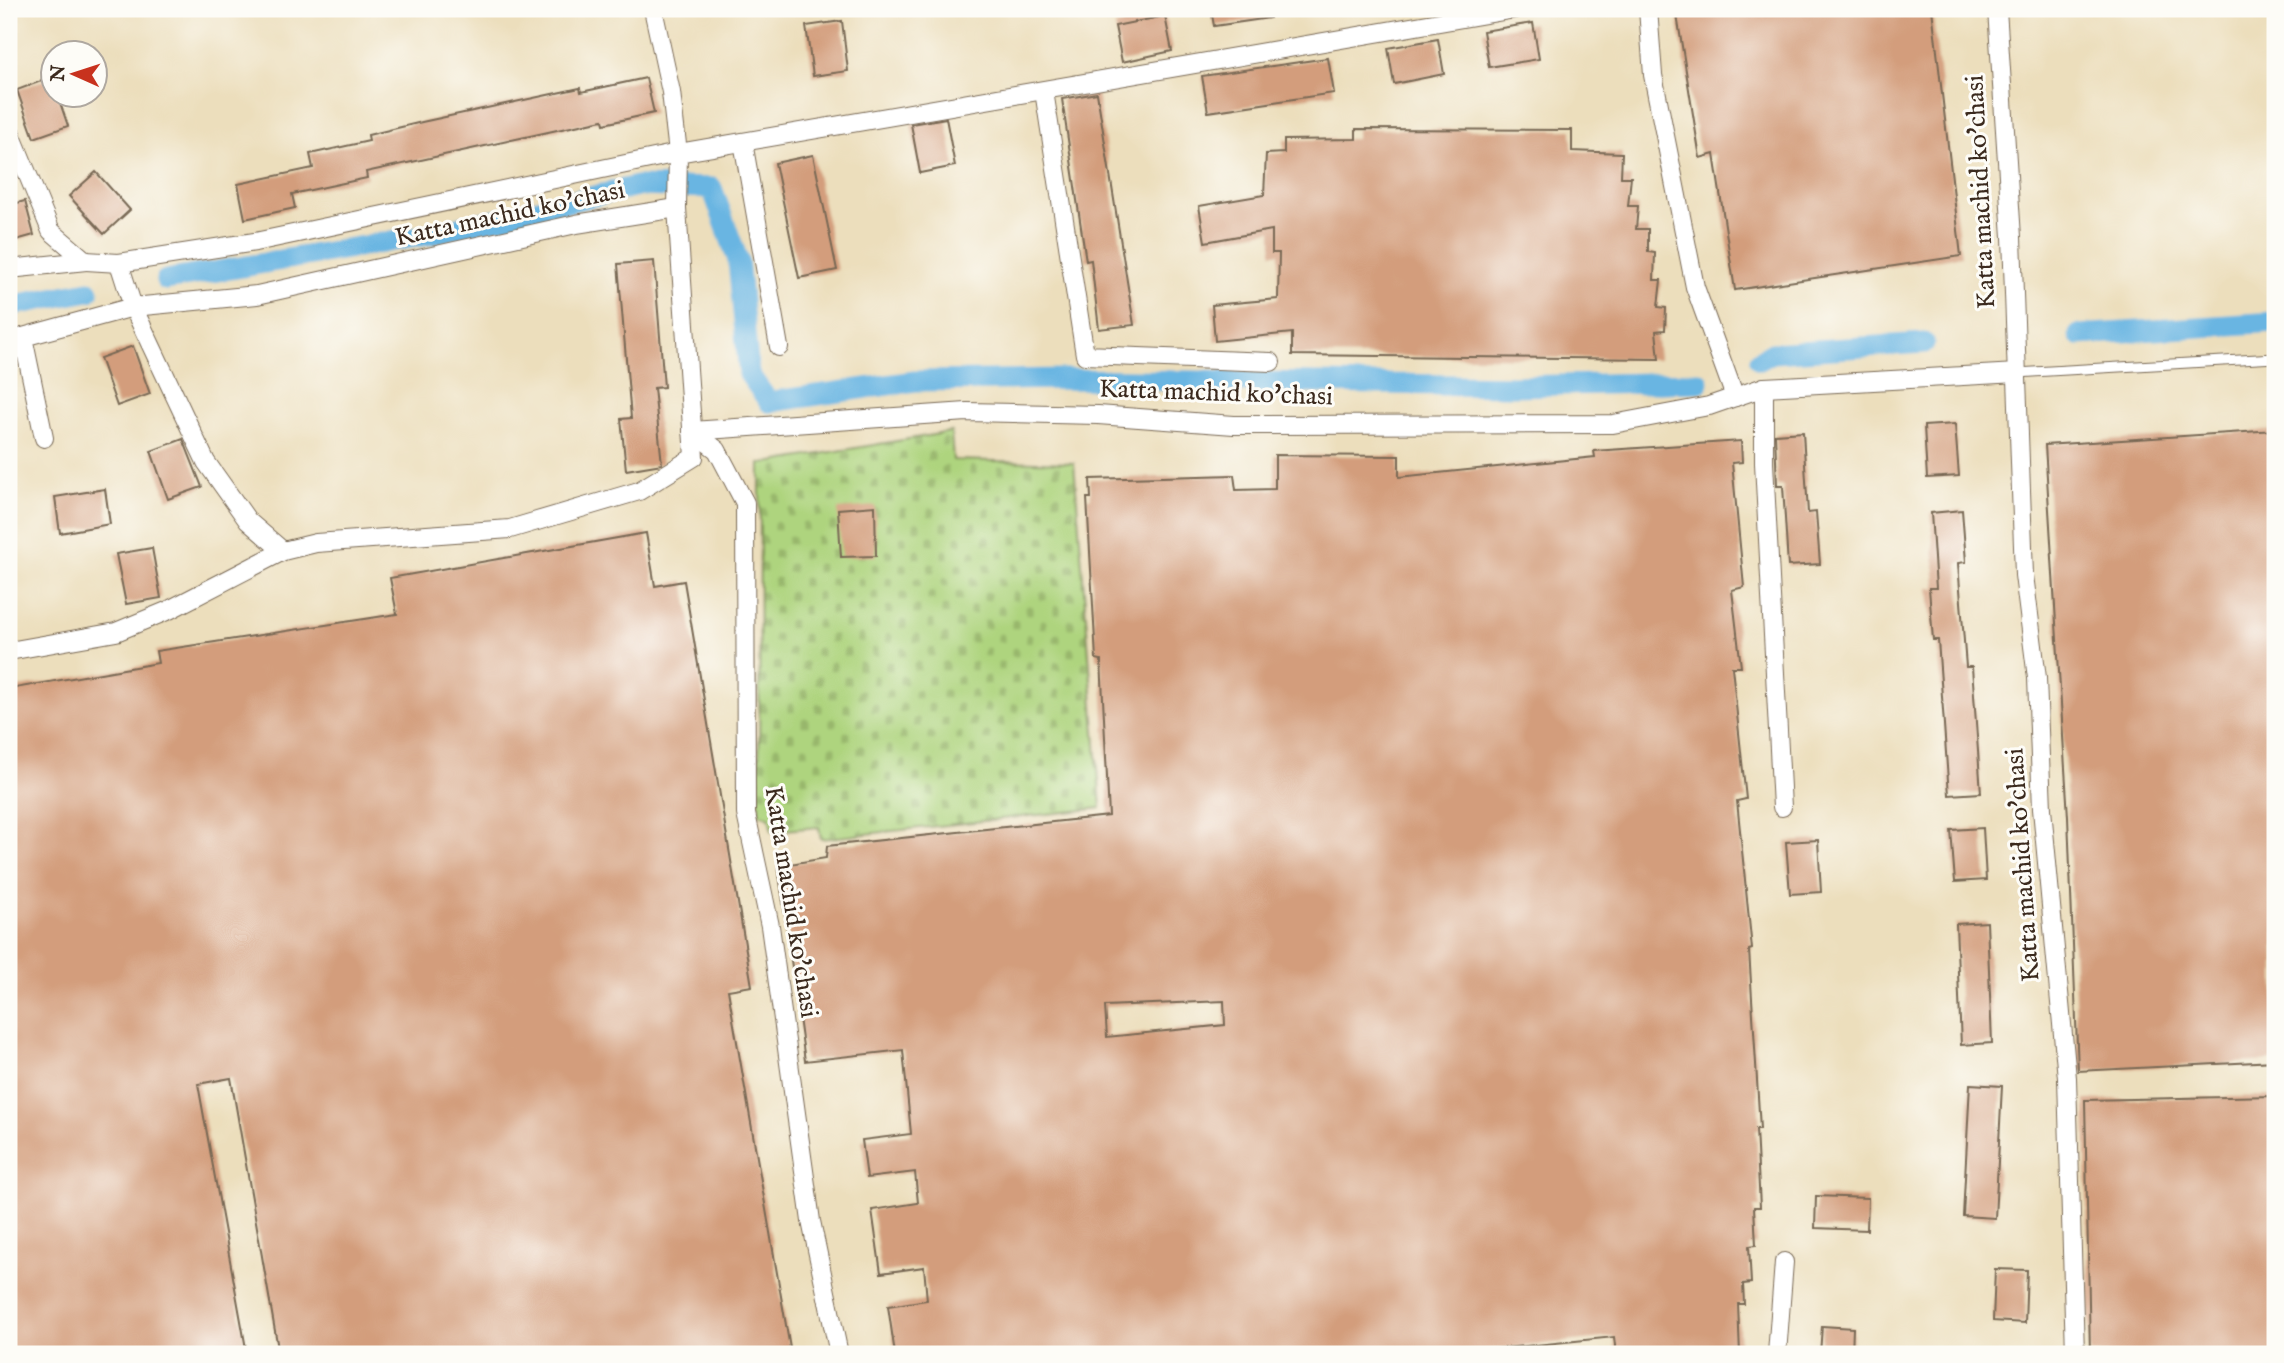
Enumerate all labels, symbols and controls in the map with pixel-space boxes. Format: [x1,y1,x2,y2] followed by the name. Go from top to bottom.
[38,38,108,108] north arrow
[47,64,71,83] text: N
[1958,74,2004,310] street label: Katta machid ko'chasi
[392,173,628,255] street label: Katta machid ko'chasi
[1098,372,1334,414] street label: Katta machid ko'chasi
[1998,747,2048,983] street label: Katta machid ko'chasi
[756,784,826,1020] street label: Katta machid ko'chasi

